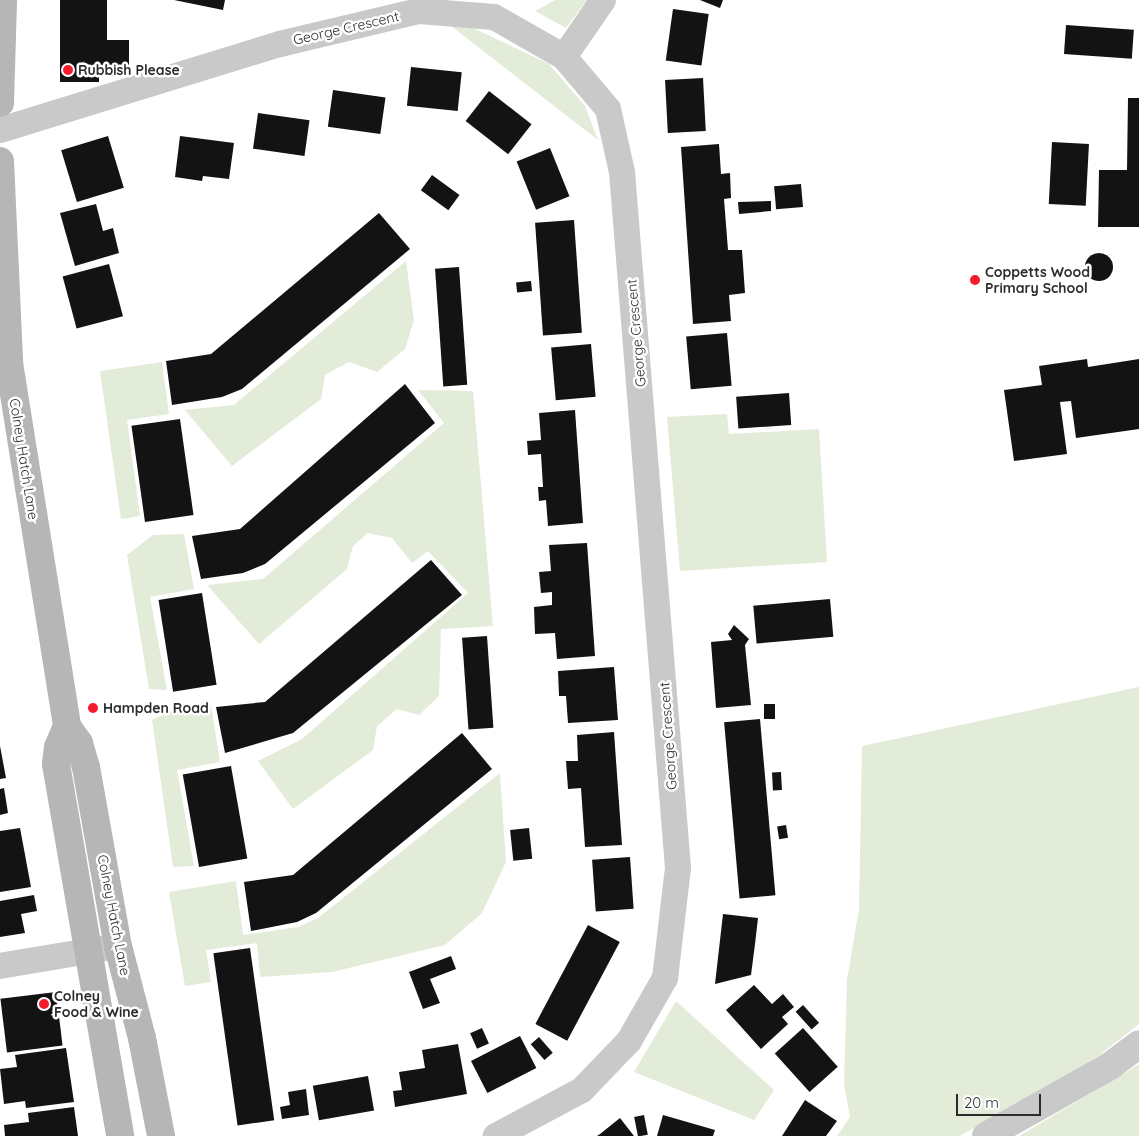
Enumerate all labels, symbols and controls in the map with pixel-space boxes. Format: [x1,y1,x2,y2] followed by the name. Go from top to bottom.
[291,8,401,48] street label: George Crescent
[78,62,180,78] place label: Rubbish Please
[62,64,74,76] marker: Rubbish Please
[985,264,1090,296] place label: Coppetts Wood Primary School
[969,274,981,286] marker: Coppetts Wood Primary School
[623,278,649,388] street label: George Crescent
[6,397,42,521] street label: Colney Hatch Lane
[656,681,680,791] street label: George Crescent
[103,700,209,716] place label: Hampden Road
[87,702,99,714] marker: Hampden Road
[94,853,134,977] street label: Colney Hatch Lane
[54,988,139,1020] place label: Colney Food & Wine
[38,998,50,1010] marker: Colney Food & Wine
[959,1084,1044,1116] scale bar
[964,1093,999,1112] text: 20 m

